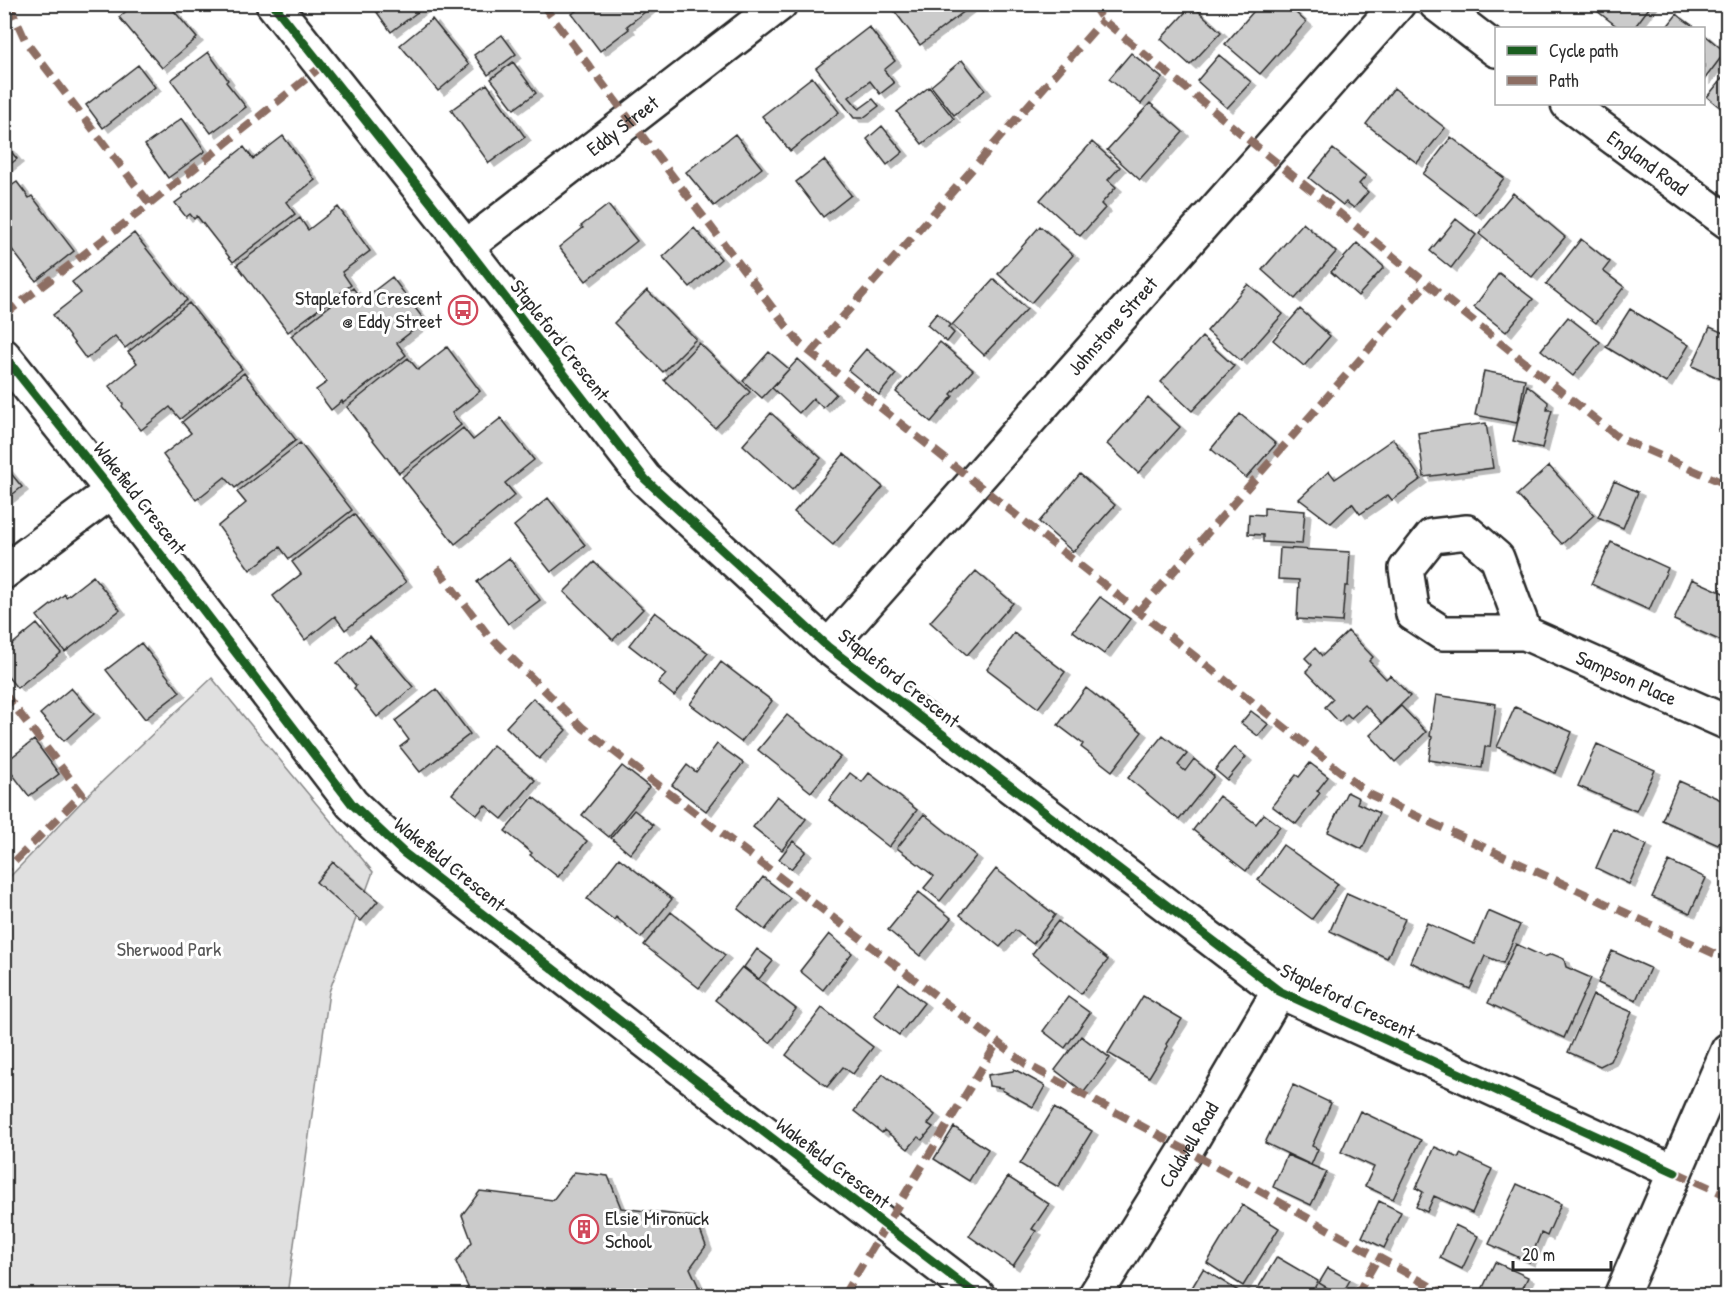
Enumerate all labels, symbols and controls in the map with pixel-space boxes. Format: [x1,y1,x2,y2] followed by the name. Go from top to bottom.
[1495,27,1705,105] legend
[1549,38,1619,63] text: Cycle path
[1549,68,1579,93] text: Path
[581,88,665,162] street label: Eddy Street
[1602,124,1694,201] street label: England Road
[1061,270,1164,381] street label: Johnstone Street
[504,273,617,407] street label: Stapleford Crescent
[295,284,443,334] place label: Stapleford Crescent @ Eddy Street
[447,294,479,326] bus stop icon: Stapleford Crescent @ Eddy Street
[88,436,194,560] street label: Wakefield Crescent
[833,622,966,734] street label: Stapleford Crescent
[1572,643,1681,712] street label: Sampson Place
[389,810,513,918] street label: Wakefield Crescent
[117,935,221,962] park label: Sherwood Park
[1276,956,1421,1045] street label: Stapleford Crescent
[1152,1096,1224,1192] street label: Coldwell Road
[771,1111,897,1215] street label: Wakefield Crescent
[605,1204,709,1254] place label: Elsie Mironuck School
[568,1213,600,1245] building icon: Elsie Mironuck School
[1513,1234,1610,1272] scale bar
[1522,1242,1555,1267] text: 20 m

